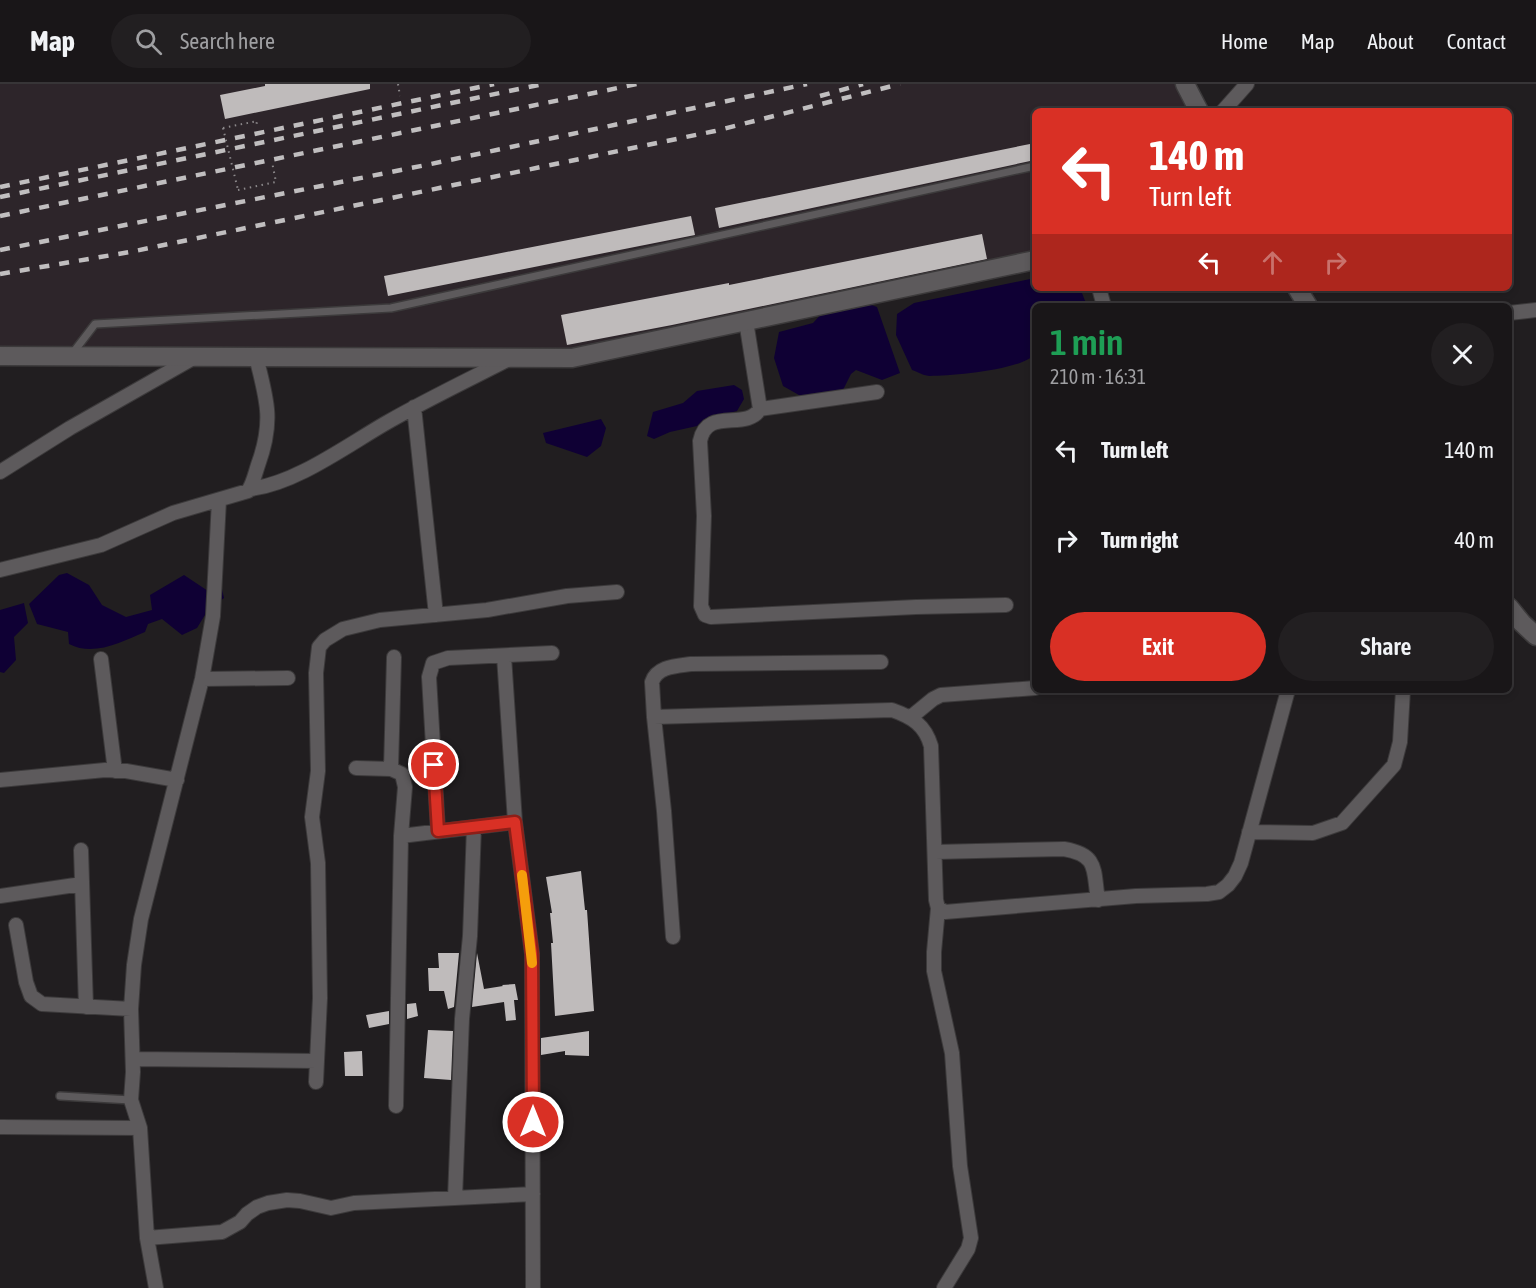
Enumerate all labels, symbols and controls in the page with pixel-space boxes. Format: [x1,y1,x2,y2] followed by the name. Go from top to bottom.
[111,14,531,68] search box
[30,25,75,57] text: Map
[132,25,165,58] icon: search
[180,28,275,54] text: Search here
[1221,29,1268,53] text: Home
[1301,29,1335,53] text: Map
[1368,29,1414,53] text: About
[1447,29,1506,53] text: Contact
[1149,131,1244,179] text: 140 m
[1050,132,1128,210] icon: left
[1149,181,1232,212] text: Turn left
[1193,246,1226,279] icon: left
[1256,246,1289,279] icon: ahead
[1319,246,1352,279] icon: right
[1050,321,1124,363] text: 1 min
[1431,323,1494,386] button: close
[1050,365,1146,388] text: 210 m · 16:31
[1050,434,1083,467] icon: left
[1101,437,1168,463] text: Turn left
[1444,437,1494,463] text: 140 m
[1050,524,1083,557] icon: right
[1101,527,1178,553] text: Turn right
[1454,527,1494,553] text: 40 m
[1050,612,1266,681] button: Exit
[1278,612,1494,681] button: Share
[408,739,459,790] pin
[417,748,450,781] icon: arrive
[501,1090,565,1154] position arrow

